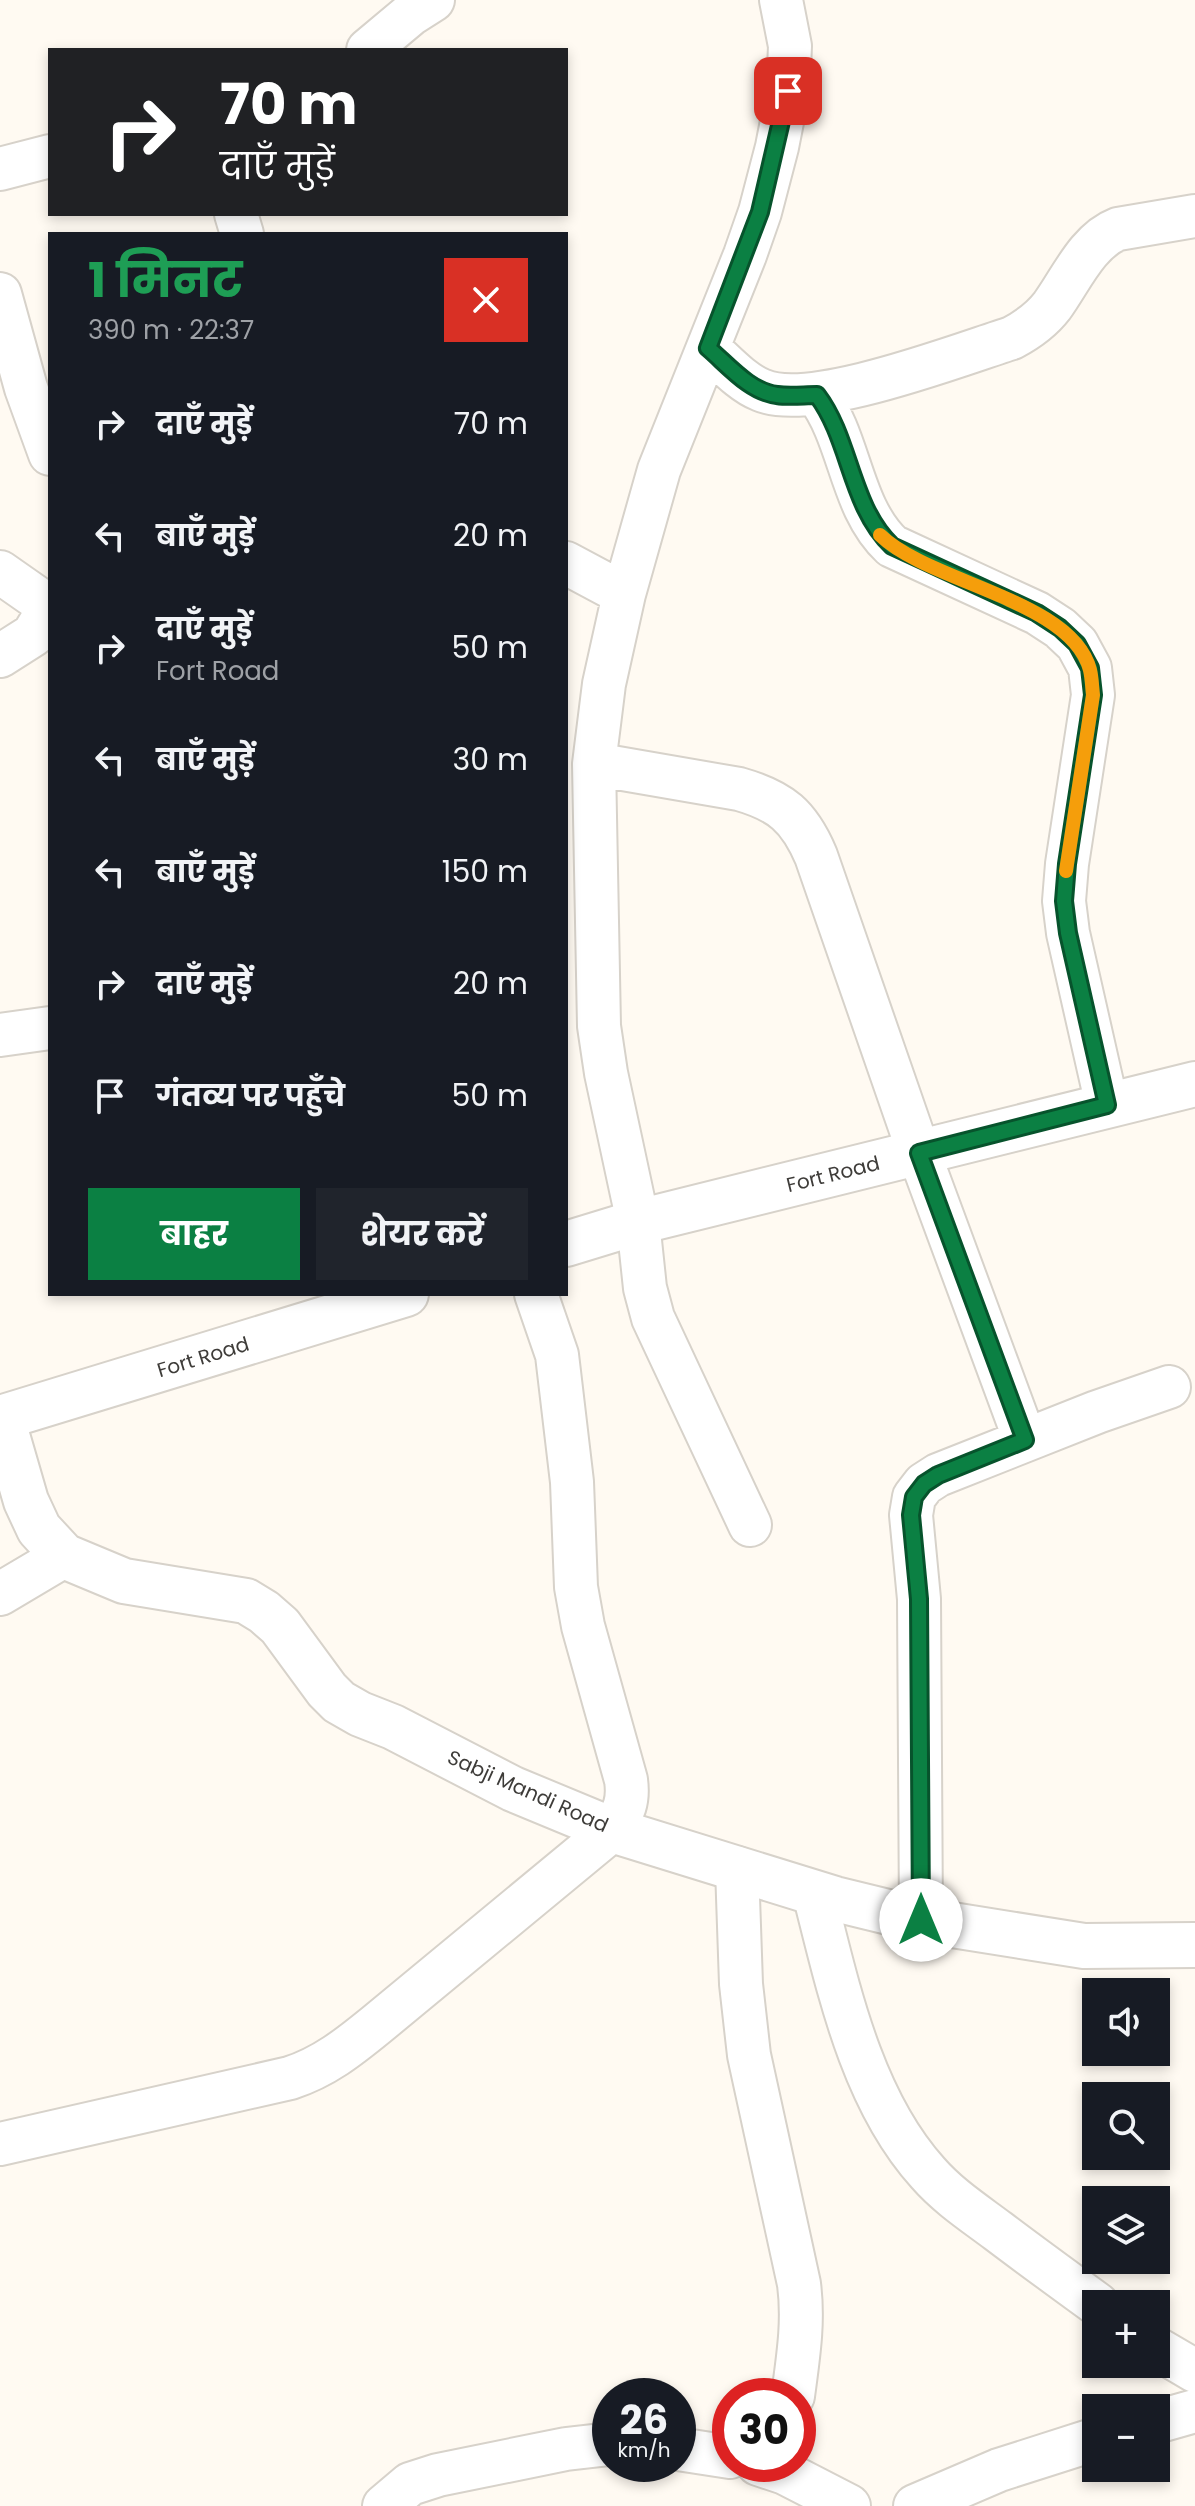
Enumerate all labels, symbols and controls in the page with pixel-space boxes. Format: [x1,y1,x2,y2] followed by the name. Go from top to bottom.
[754,57,822,125] pin
[220,65,358,144] text: 70 m
[766,69,810,113] icon: arrive
[88,80,192,184] icon: right
[220,141,335,192] text: दाएँ मुड़ें
[88,247,243,314] text: 1 मिनट
[444,258,528,342] button: close
[88,312,254,348] text: 390 m · 22:37
[88,402,132,446] icon: right
[156,402,252,445] text: दाएँ मुड़ें
[454,402,528,445] text: 70 m
[88,514,132,558] icon: left
[156,514,254,557] text: बाएँ मुड़ें
[453,514,528,557] text: 20 m
[156,607,252,650] text: दाएँ मुड़ें
[88,626,132,670] icon: right
[451,626,528,669] text: 50 m
[156,653,279,689] text: Fort Road
[88,738,132,782] icon: left
[156,738,254,781] text: बाएँ मुड़ें
[453,738,528,781] text: 30 m
[88,850,132,894] icon: left
[156,850,254,893] text: बाएँ मुड़ें
[442,850,528,893] text: 150 m
[88,962,132,1006] icon: right
[156,962,252,1005] text: दाएँ मुड़ें
[453,962,528,1005] text: 20 m
[88,1074,132,1118] icon: arrive
[156,1074,345,1117] text: गंतव्य पर पहुँचे
[451,1074,528,1117] text: 50 m
[784,1149,882,1199] street label: Fort Road
[88,1188,300,1280] button: बाहर
[316,1188,528,1280] button: शेयर करें
[153,1330,253,1384] street label: Fort Road
[443,1743,613,1839] street label: Sabji Mandi Road
[879,1878,963,1962] position arrow
[1082,1978,1170,2482] map controls
[1082,1978,1170,2066] button: sound
[1082,2082,1170,2170] button: search
[1082,2186,1170,2274] button: layers
[1082,2290,1170,2378] button: +
[712,2378,816,2482] speed limit sign: 30
[620,2392,668,2448] text: 26
[1082,2394,1170,2482] button: −
[617,2436,671,2464] text: km/h

